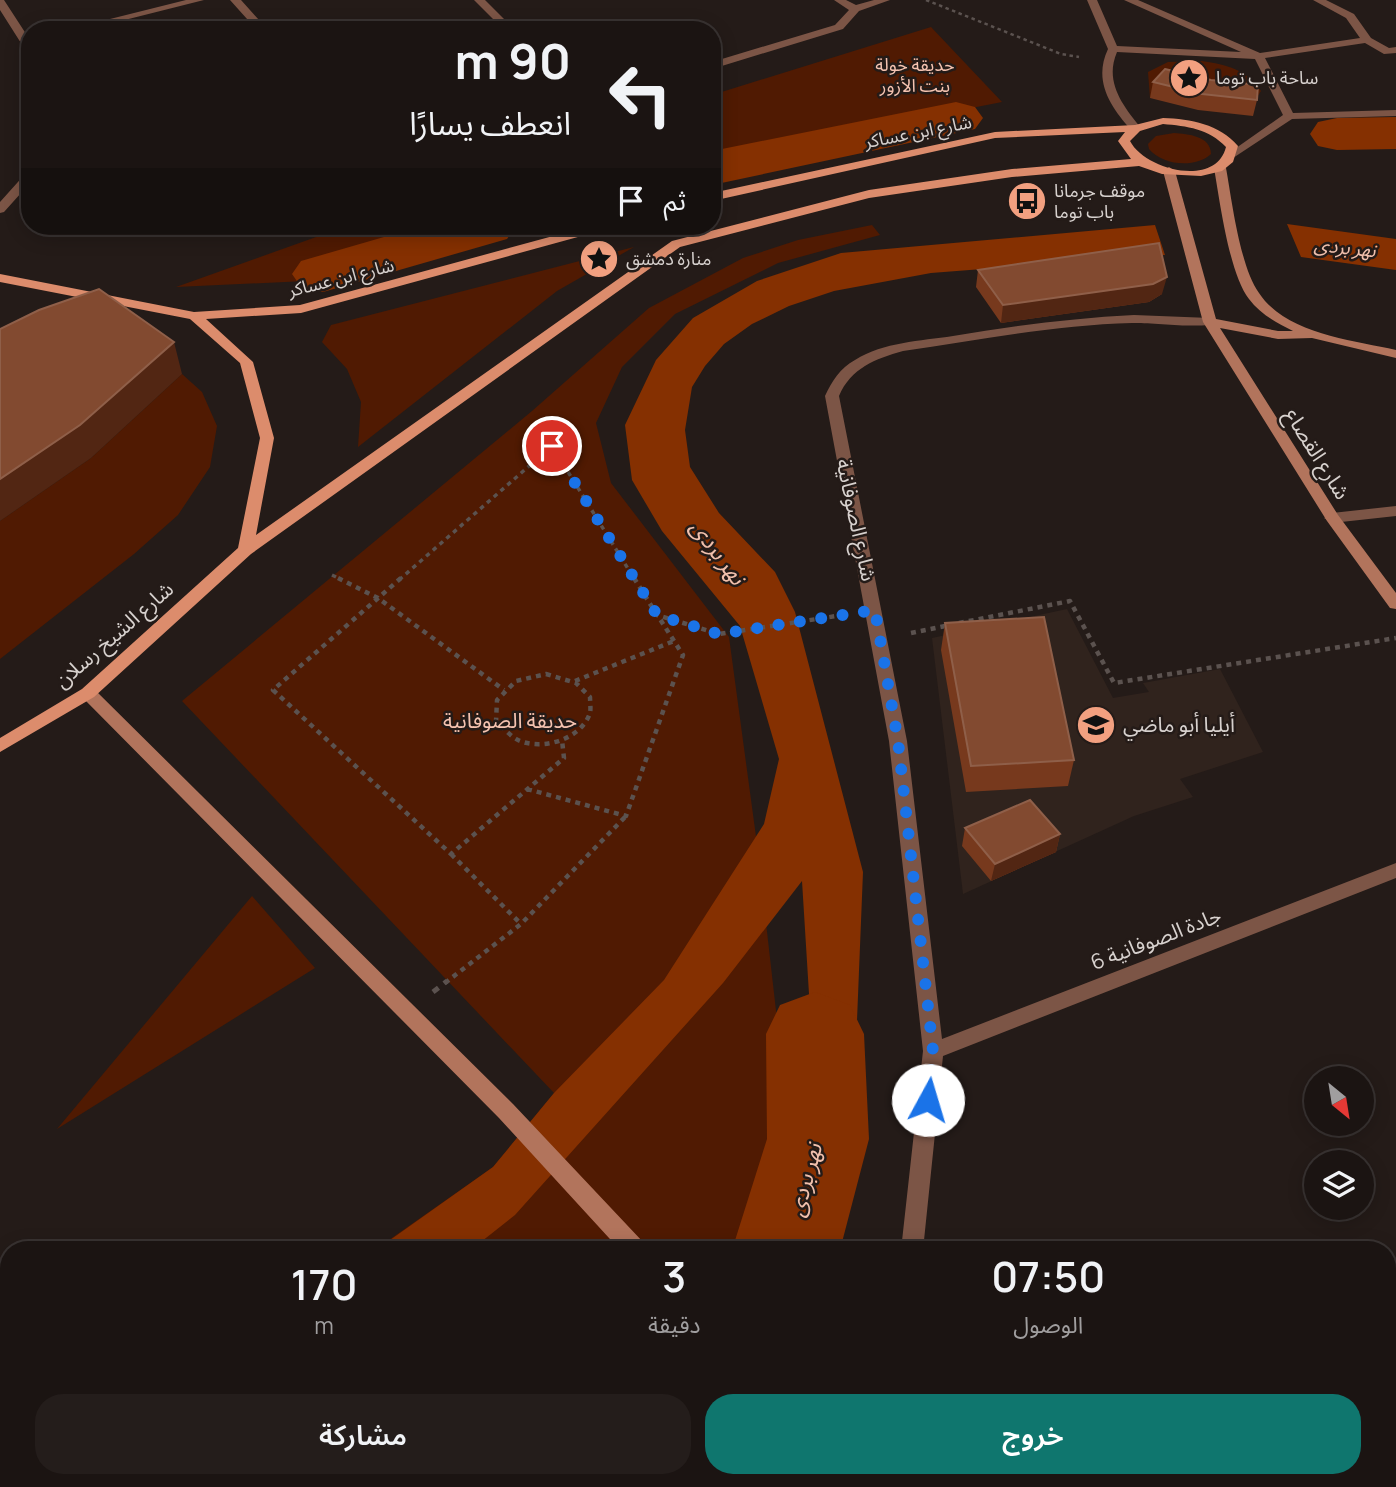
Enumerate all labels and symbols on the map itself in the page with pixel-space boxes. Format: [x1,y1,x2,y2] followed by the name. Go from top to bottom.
[875,52,955,97] park label: حديقة خولة بنت الأزور
[1168,57,1210,99] place icon: ساحة باب توما
[1216,65,1318,89] place label: ساحة باب توما
[861,109,974,156] street label: شارع ابن عساكر
[1054,178,1145,223] place label: موقف جرمانا باب توما
[1006,180,1048,222] bus stop icon: موقف جرمانا باب توما
[1313,231,1379,263] water label: نهر بردى
[578,238,620,280] place icon: منارة دمشق
[626,246,712,270] place label: منارة دمشق
[284,252,397,305] street label: شارع ابن عساكر
[1277,403,1357,505] street label: شارع القصاع
[522,416,582,476] pin
[828,456,884,584] street label: شارع الصوفانية
[684,512,755,592] water label: نهر بردى
[48,575,180,695] street label: شارع الشيخ رسلان
[1075,704,1117,746] school or university icon: أيليا أبو ماضي
[443,706,577,734] park label: حديقة الصوفانية
[1123,710,1235,741] place label: أيليا أبو ماضي
[1086,900,1225,976] street label: جادة الصوفانية 6
[891,1063,965,1137] position arrow
[1304,1066,1374,1136] north arrow
[779,1138,830,1220] water label: نهر بردى

